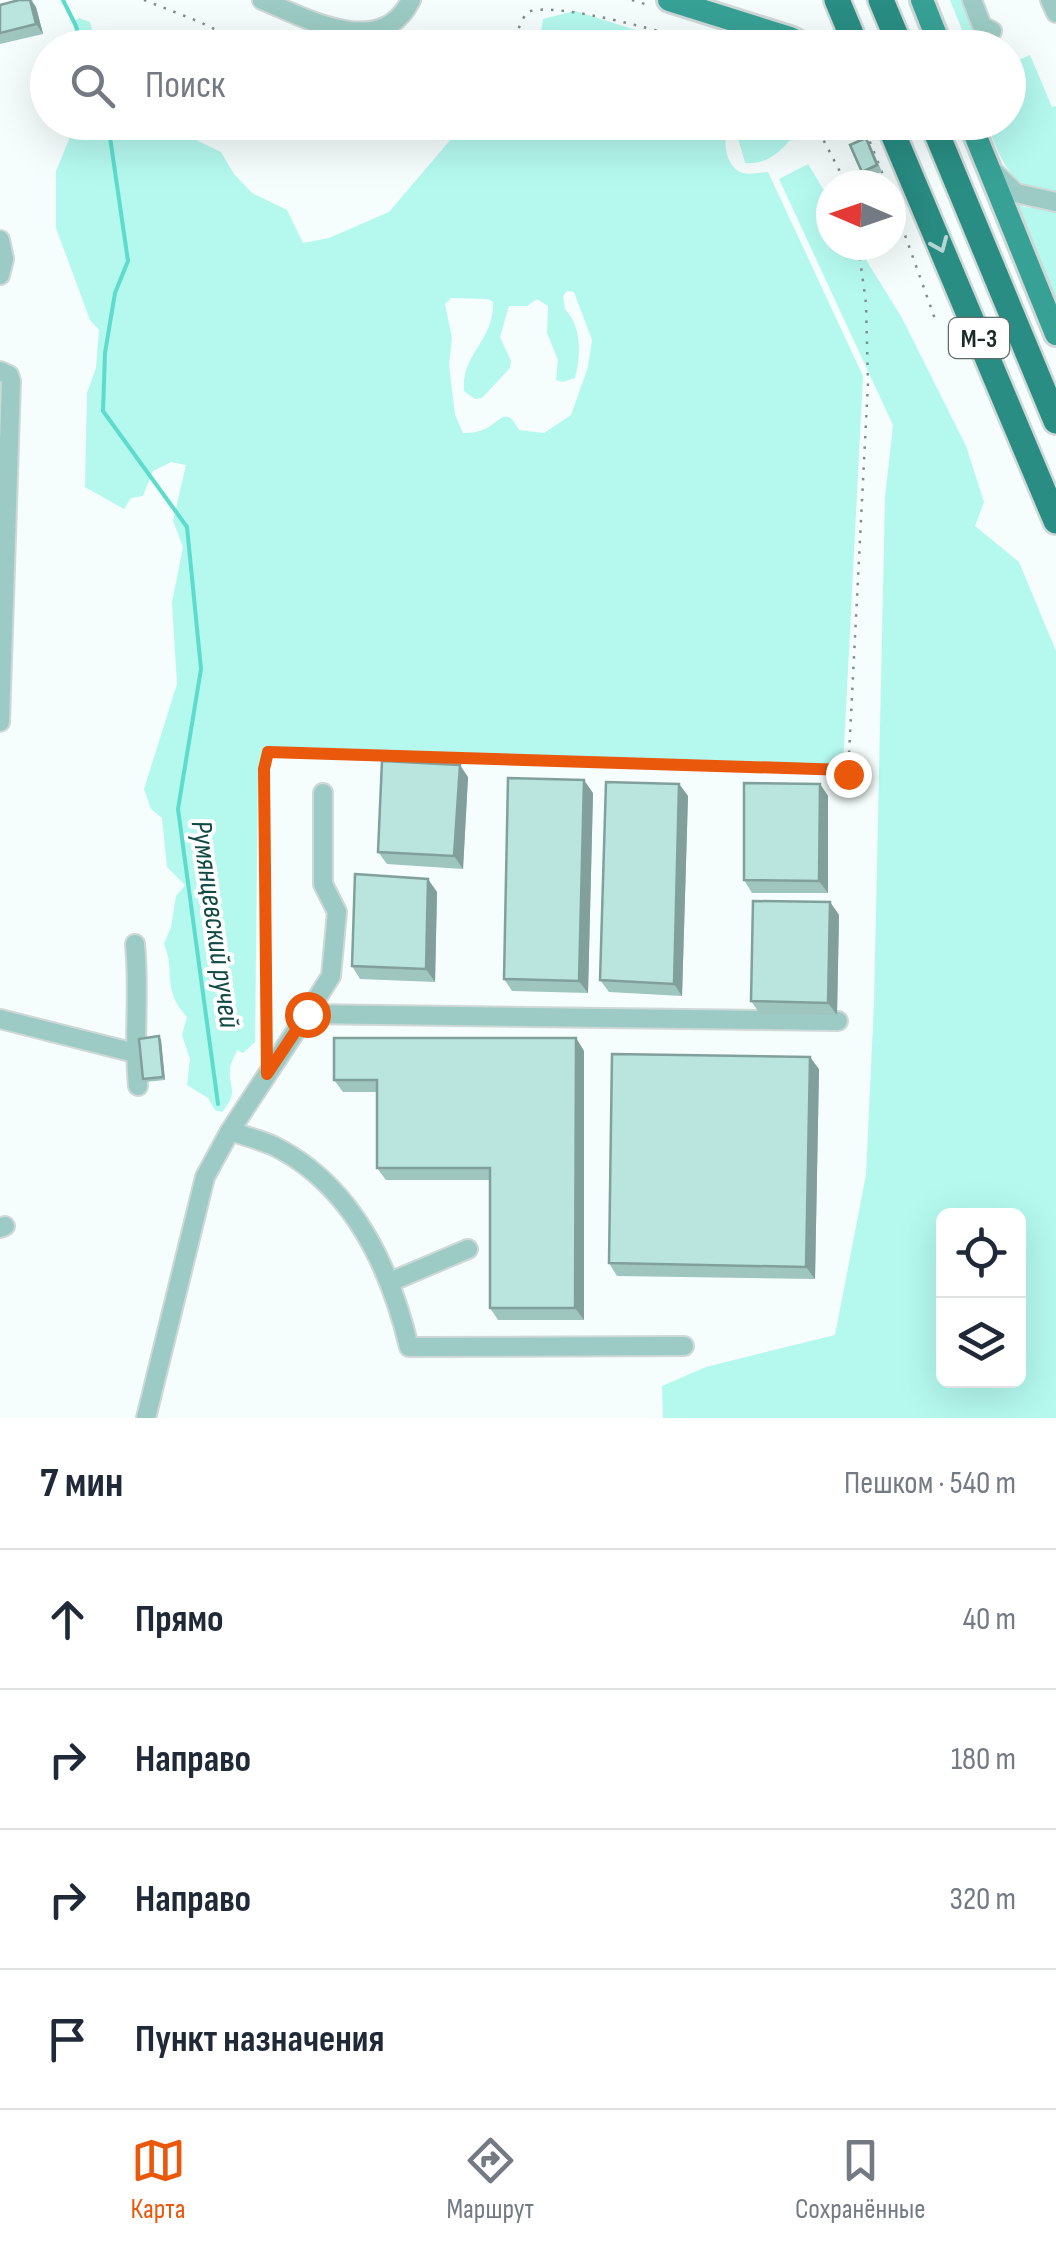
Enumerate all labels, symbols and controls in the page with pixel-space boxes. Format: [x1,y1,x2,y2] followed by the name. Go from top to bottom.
[30,30,1026,140] search box
[65,58,120,113] icon: search
[145,63,225,108] text: Поиск
[816,170,906,260] north arrow
[928,235,948,253] one-way arrow
[949,318,1009,358] road number: М-3
[826,752,872,798] route end
[183,818,247,1031] water label: Румянцевский ручей
[285,992,331,1038] route start
[936,1208,1026,1388] map controls
[936,1208,1026,1298] button: locate
[936,1298,1026,1388] button: layers
[40,1458,123,1509] text: 7 мин
[844,1464,1016,1503] text: Пешком · 540 m
[40,1592,95,1647] icon: ahead
[135,1597,224,1642] text: Прямо
[963,1600,1016,1639] text: 40 m
[40,1732,95,1787] icon: right
[135,1737,251,1782] text: Направо
[951,1740,1016,1779] text: 180 m
[40,1872,95,1927] icon: right
[135,1877,251,1922] text: Направо
[949,1880,1016,1919] text: 320 m
[40,2012,95,2067] icon: arrive
[135,2017,384,2062] text: Пункт назначения
[130,2133,186,2226] tab: Карта
[446,2133,534,2226] tab: Маршрут
[795,2133,926,2226] tab: Сохранённые

